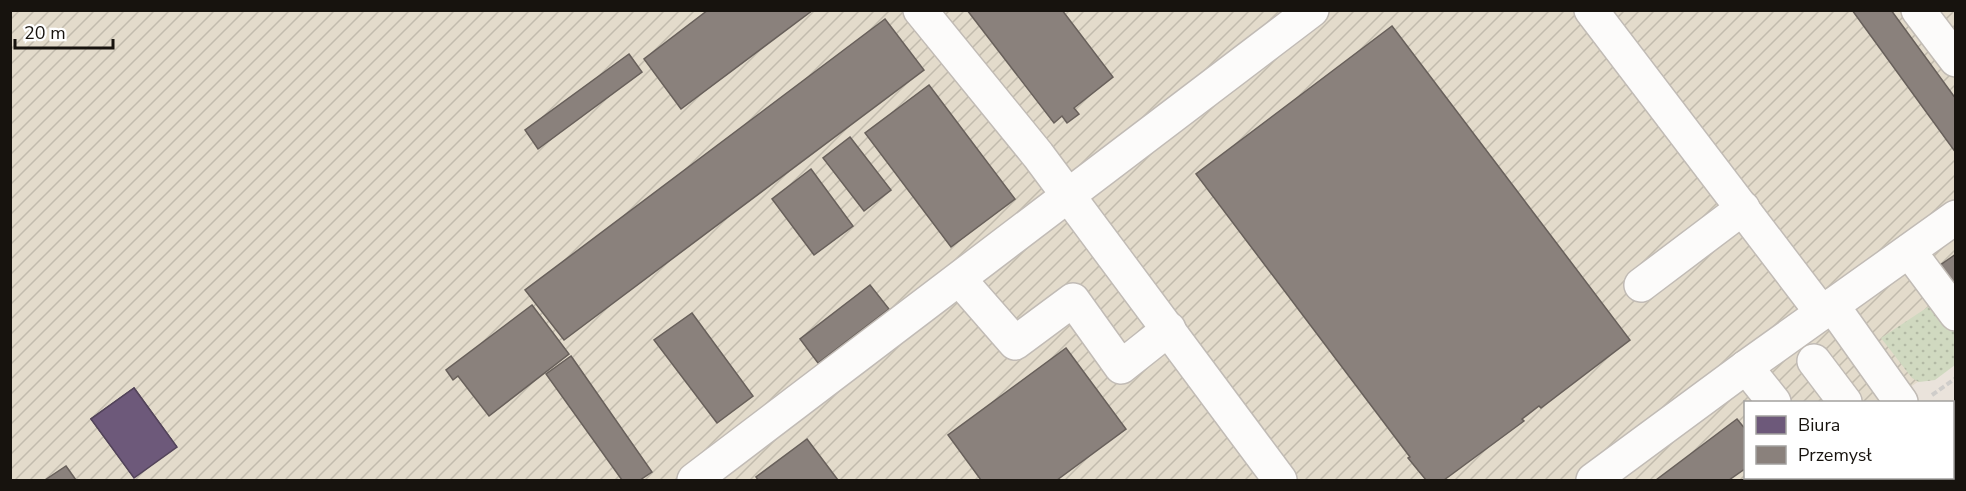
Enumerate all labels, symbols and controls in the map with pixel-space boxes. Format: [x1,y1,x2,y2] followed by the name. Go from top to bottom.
[15,12,112,50] scale bar
[24,21,66,45] text: 20 m
[1744,401,1954,479] legend
[1798,413,1840,437] text: Biura
[1798,443,1872,467] text: Przemysł

